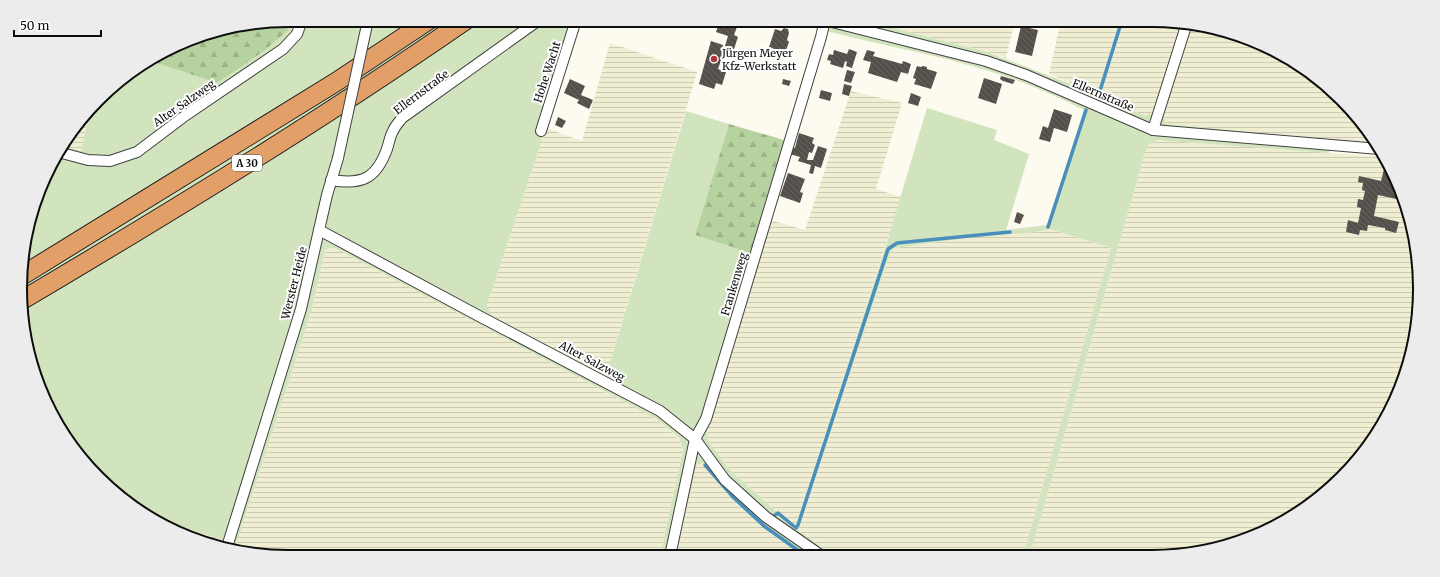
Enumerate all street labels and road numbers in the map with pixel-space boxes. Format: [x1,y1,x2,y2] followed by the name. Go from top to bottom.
[530,39,564,104] street label: Hohe Wacht
[391,67,452,117] street label: Ellernstraße
[149,76,218,130] street label: Alter Salzweg
[1070,76,1136,114] street label: Ellernstraße
[232,155,262,171] road number: A 30
[278,245,310,322] street label: Werster Heide
[718,250,750,317] street label: Frankenweg
[556,337,628,384] street label: Alter Salzweg

